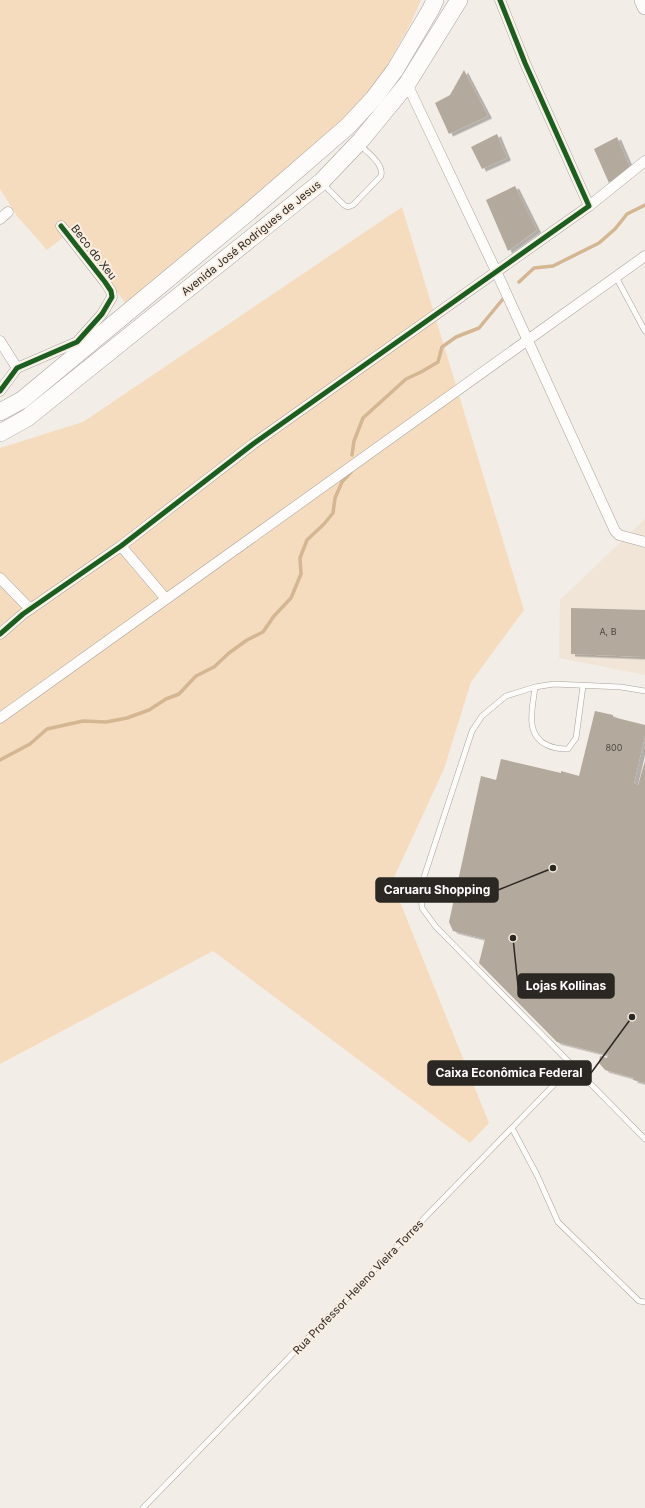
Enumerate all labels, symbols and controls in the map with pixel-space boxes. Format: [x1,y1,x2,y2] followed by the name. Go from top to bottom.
[178,177,324,299] street label: Avenida José Rodrigues de Jesus
[68,222,120,282] street label: Beco do Xeu
[599,626,617,637] house number: A, B
[606,742,623,753] house number: 800
[376,878,498,902] callout: Caruaru Shopping
[384,882,490,897] text: Caruaru Shopping
[518,974,614,998] callout: Lojas Kollinas
[526,978,606,993] text: Lojas Kollinas
[428,1061,591,1085] callout: Caixa Econômica Federal
[435,1065,583,1080] text: Caixa Econômica Federal
[290,1217,426,1357] street label: Rua Professor Heleno Vieira Torres

